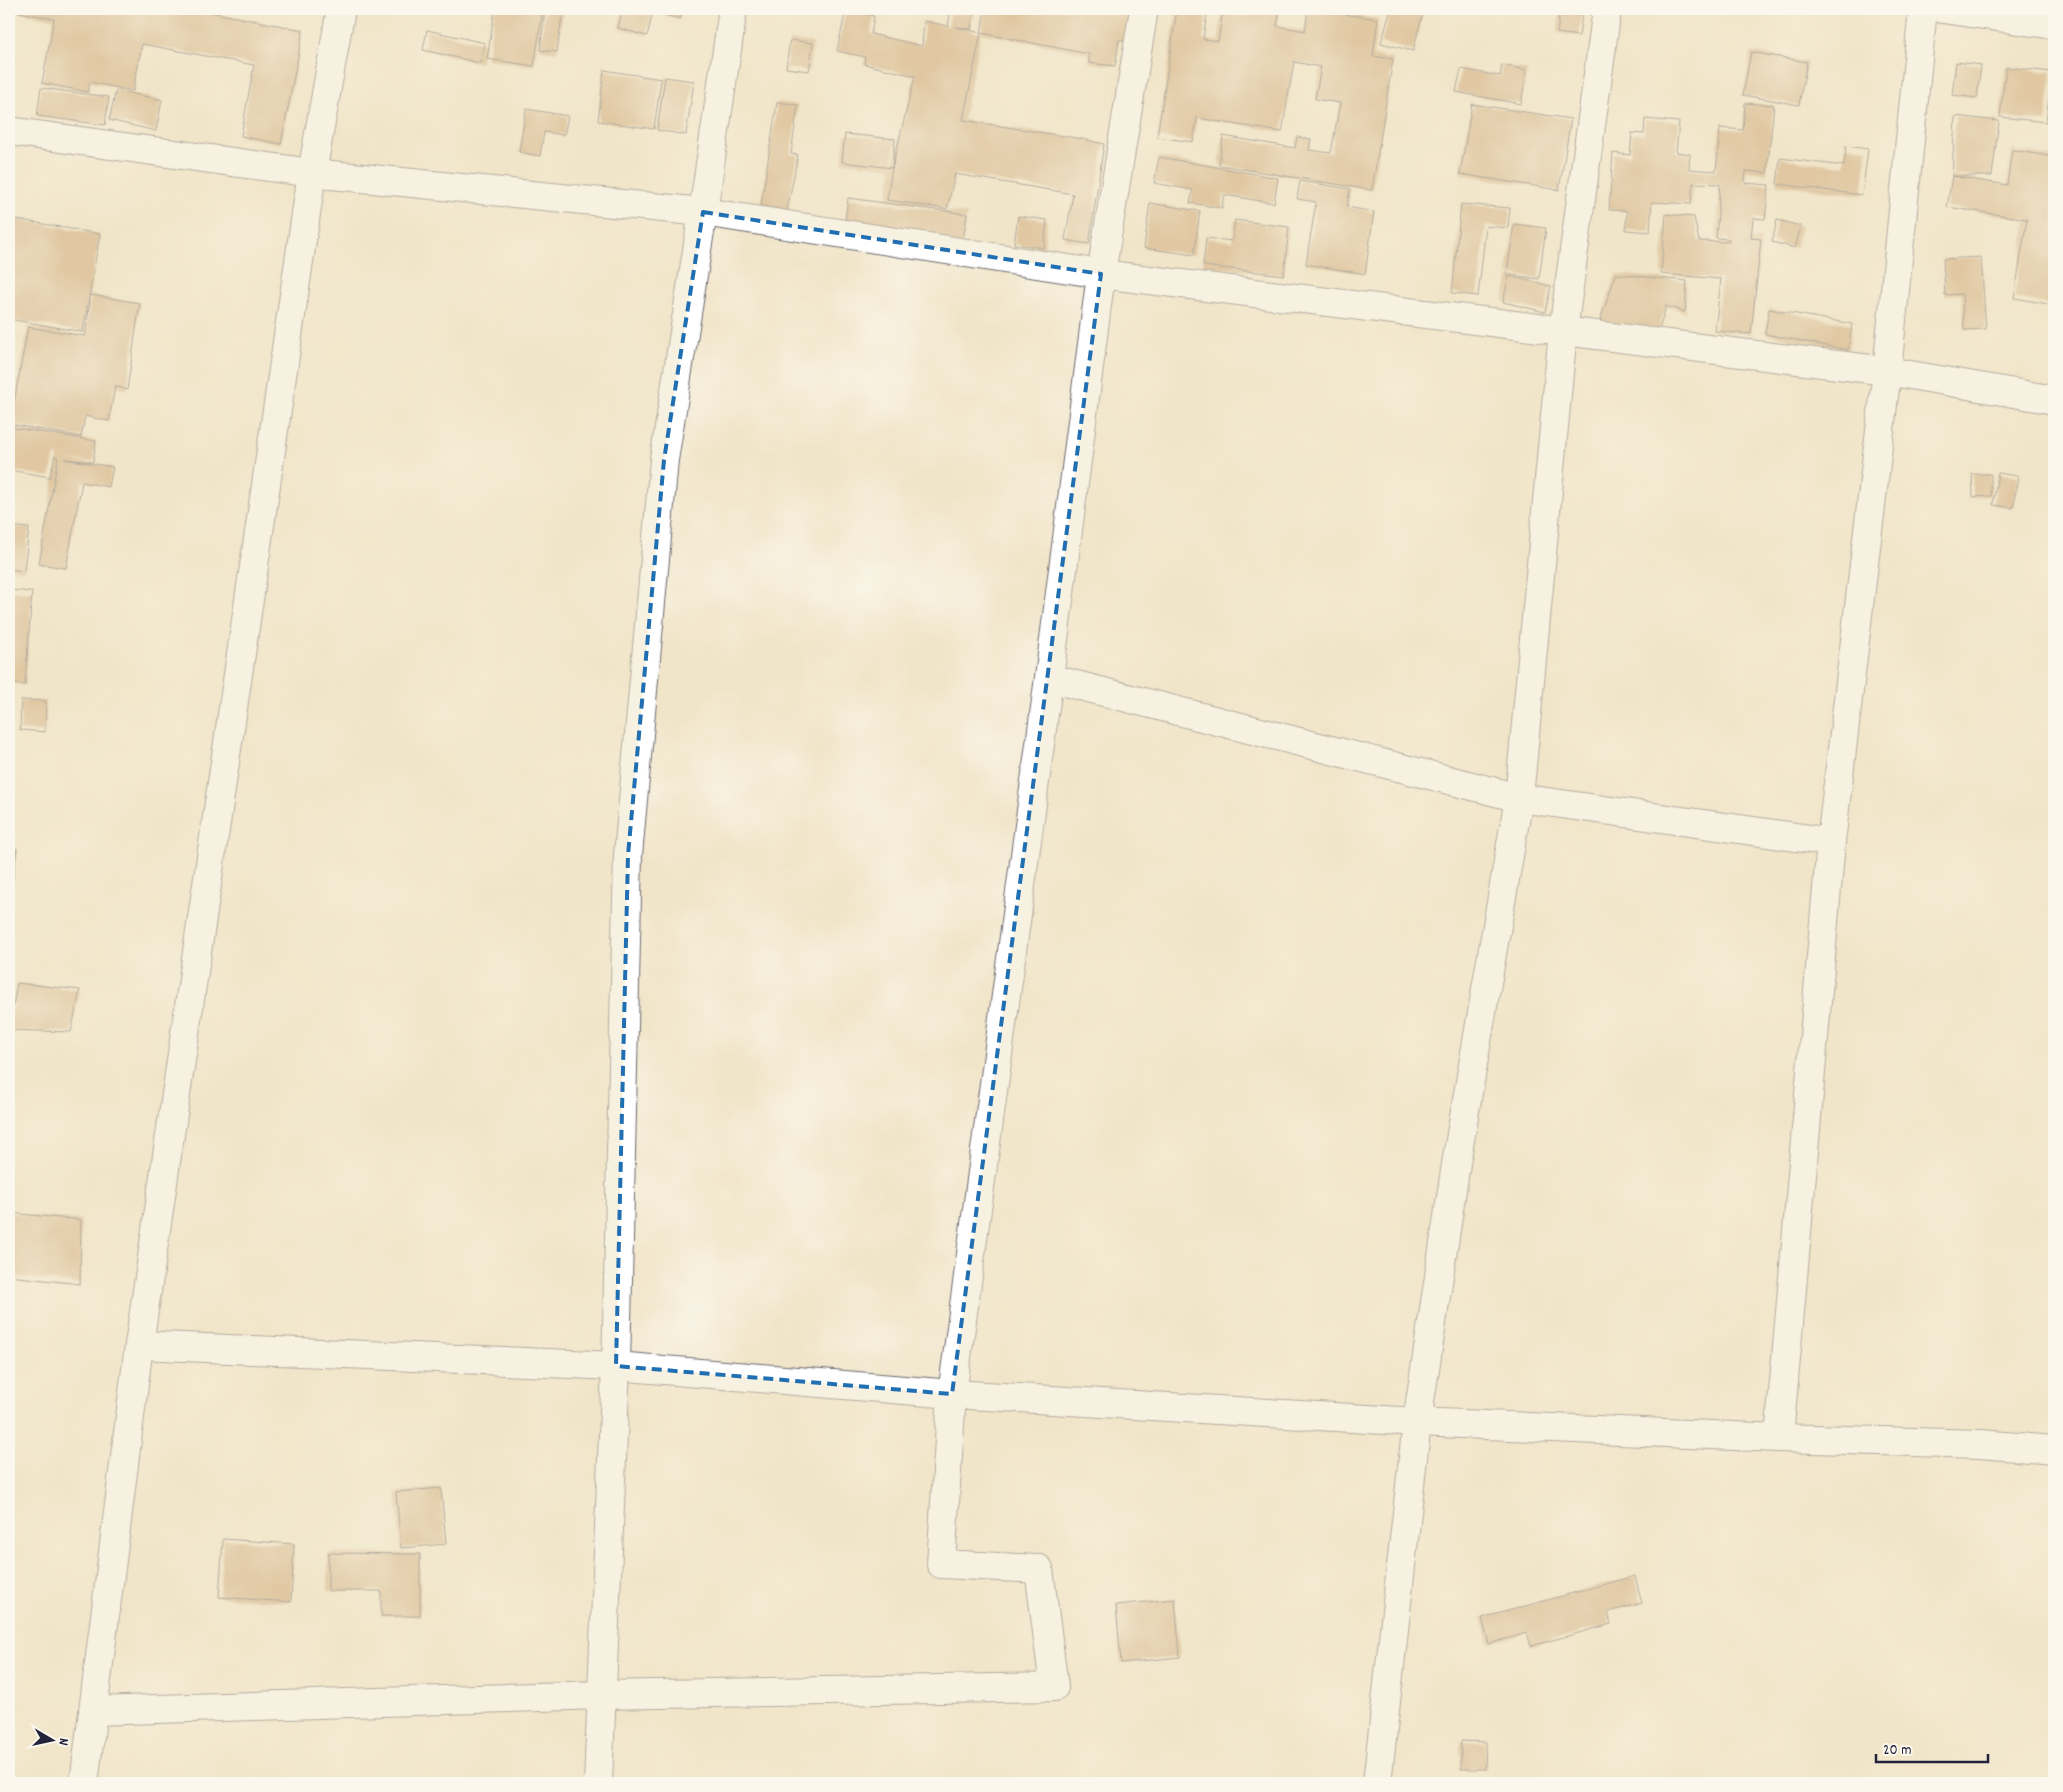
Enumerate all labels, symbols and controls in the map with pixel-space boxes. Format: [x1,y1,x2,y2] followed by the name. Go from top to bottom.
[28,1714,78,1764] north arrow
[1876,1732,1988,1764] scale bar
[52,1737,73,1747] text: N
[1883,1740,1911,1762] text: 20 m

